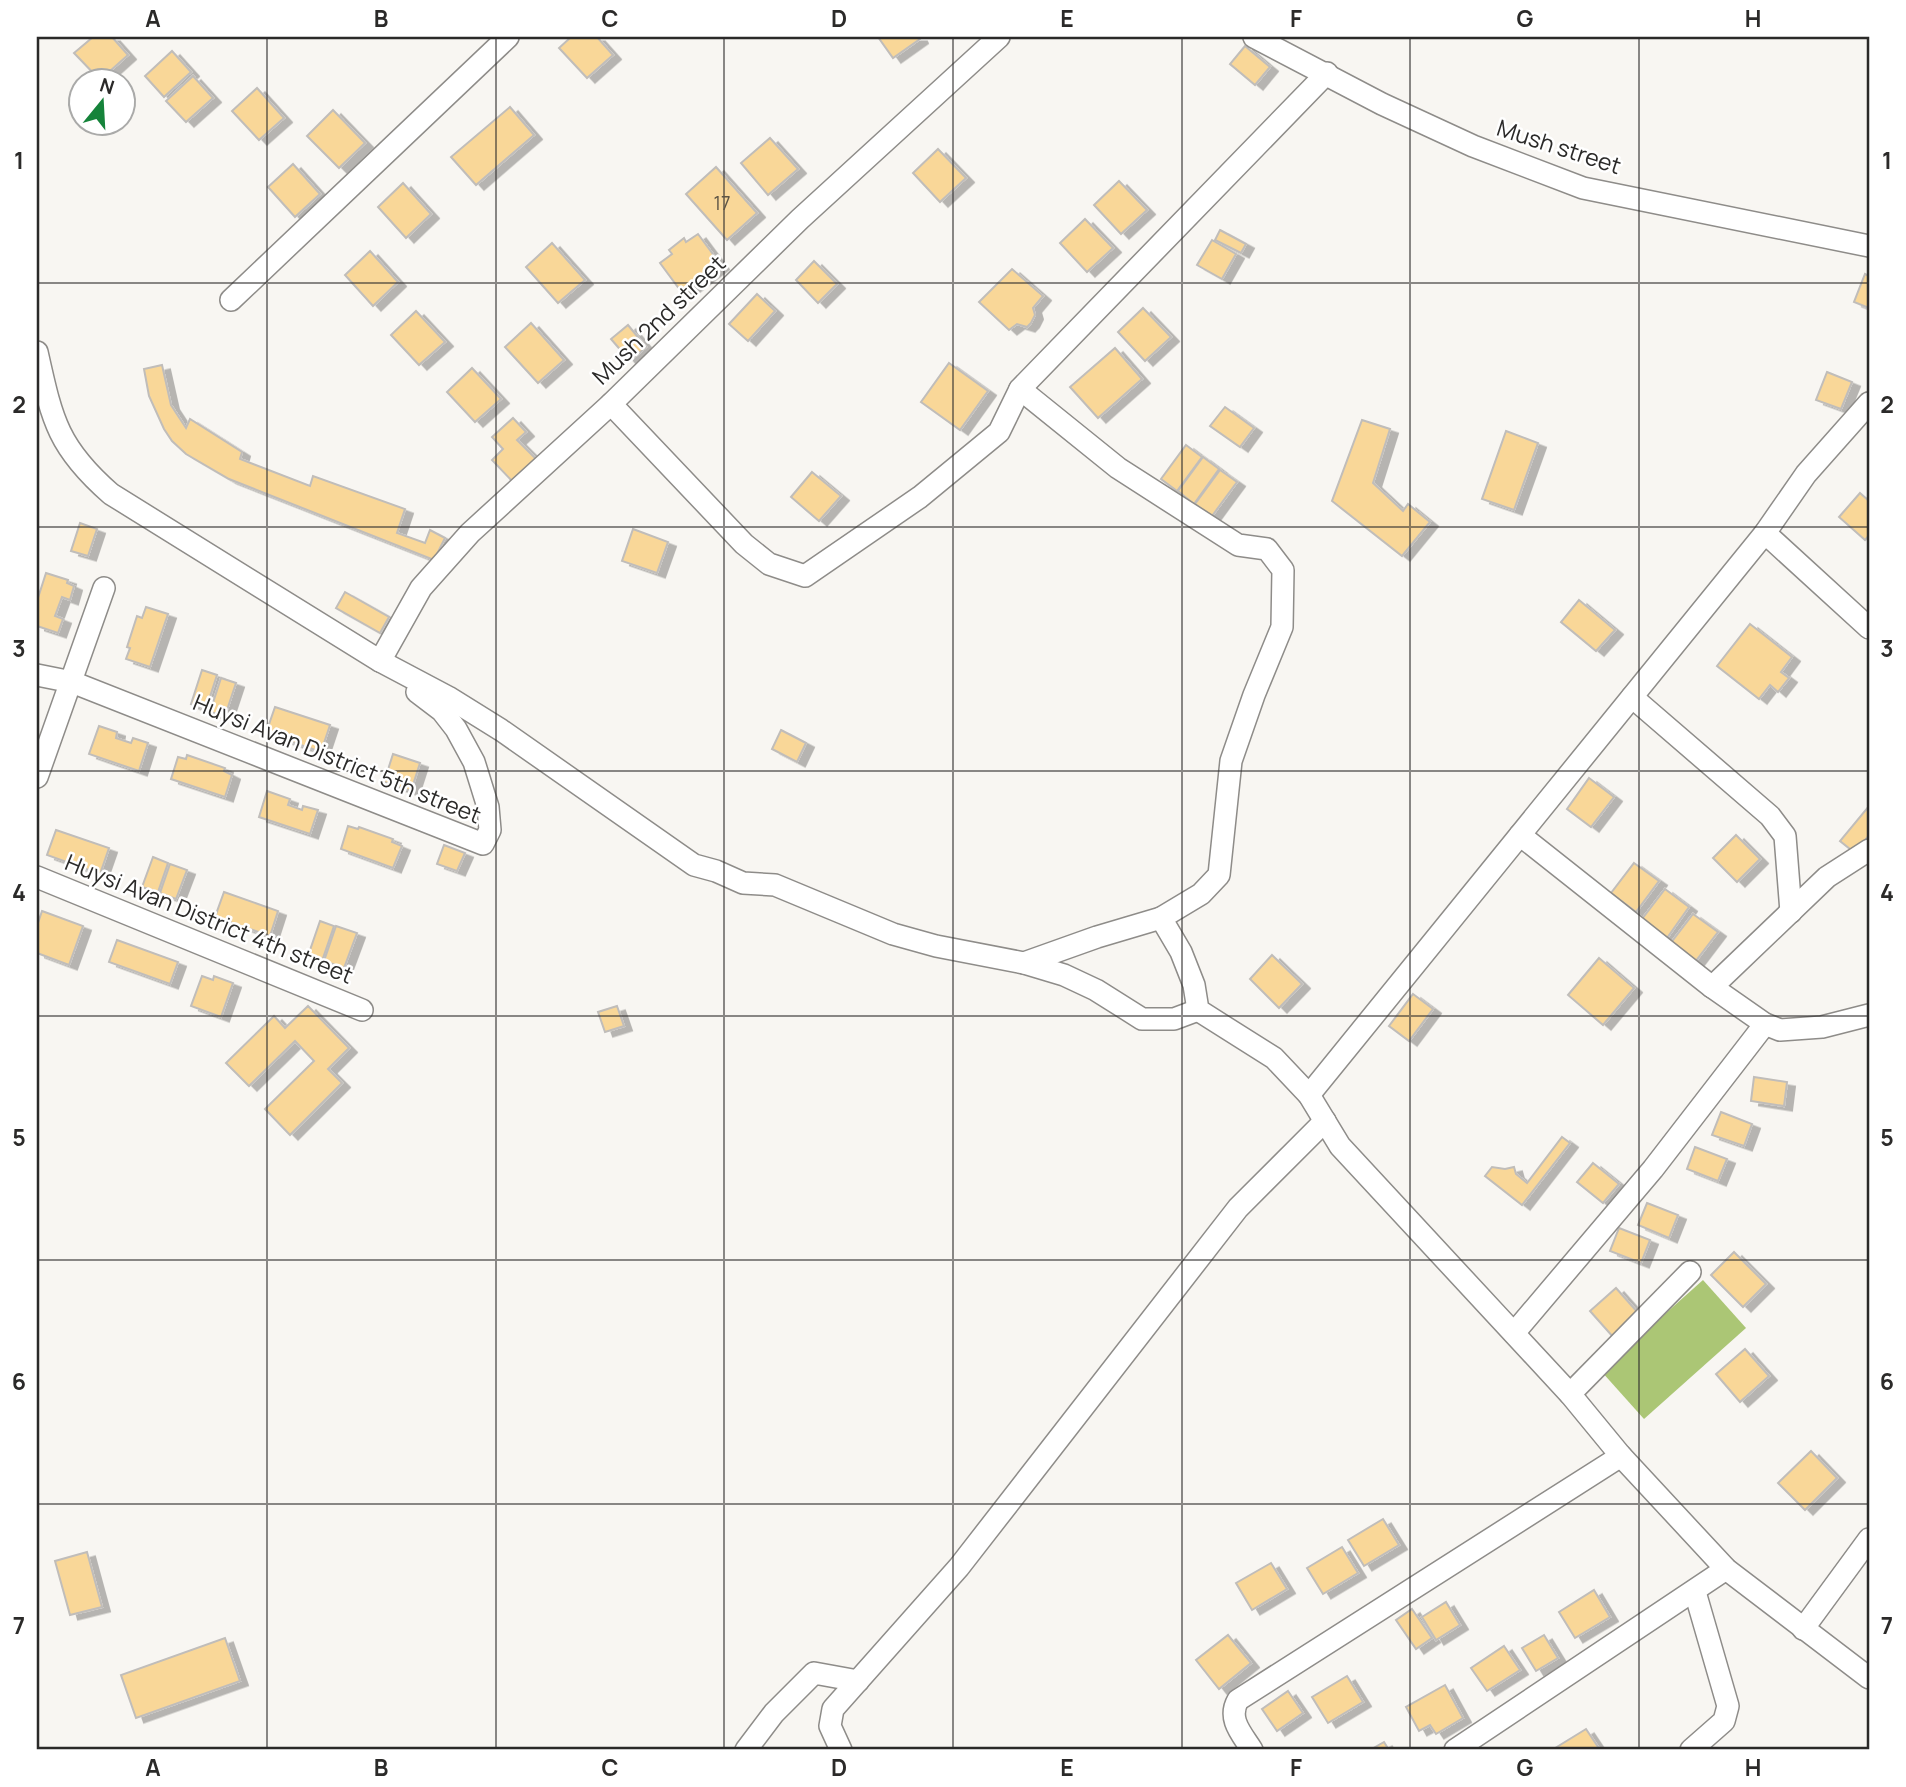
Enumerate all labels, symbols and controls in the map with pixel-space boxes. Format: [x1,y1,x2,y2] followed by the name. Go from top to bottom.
[145,2,161,34] text: A
[374,2,388,34] text: B
[602,2,619,34] text: C
[831,2,847,34] text: D
[1060,2,1074,34] text: E
[1290,2,1302,34] text: F
[1517,2,1534,34] text: G
[1745,2,1761,34] text: H
[66,66,136,136] north arrow
[97,71,118,100] text: N
[1493,111,1625,181] street label: Mush street
[14,144,24,176] text: 1
[1882,144,1892,176] text: 1
[714,190,730,216] house number: 17
[585,247,732,391] street label: Mush 2nd street
[12,388,26,420] text: 2
[1880,388,1894,420] text: 2
[12,632,26,664] text: 3
[1880,632,1894,664] text: 3
[189,686,486,831] street label: Huysi Avan District 5th street
[61,846,358,991] street label: Huysi Avan District 4th street
[12,876,26,908] text: 4
[1880,876,1894,908] text: 4
[12,1121,26,1153] text: 5
[1880,1121,1894,1153] text: 5
[12,1365,26,1397] text: 6
[1880,1365,1894,1397] text: 6
[13,1609,25,1641] text: 7
[1881,1609,1893,1641] text: 7
[145,1751,161,1783] text: A
[374,1751,388,1783] text: B
[602,1751,619,1783] text: C
[831,1751,847,1783] text: D
[1060,1751,1074,1783] text: E
[1290,1751,1302,1783] text: F
[1517,1751,1534,1783] text: G
[1745,1751,1761,1783] text: H

